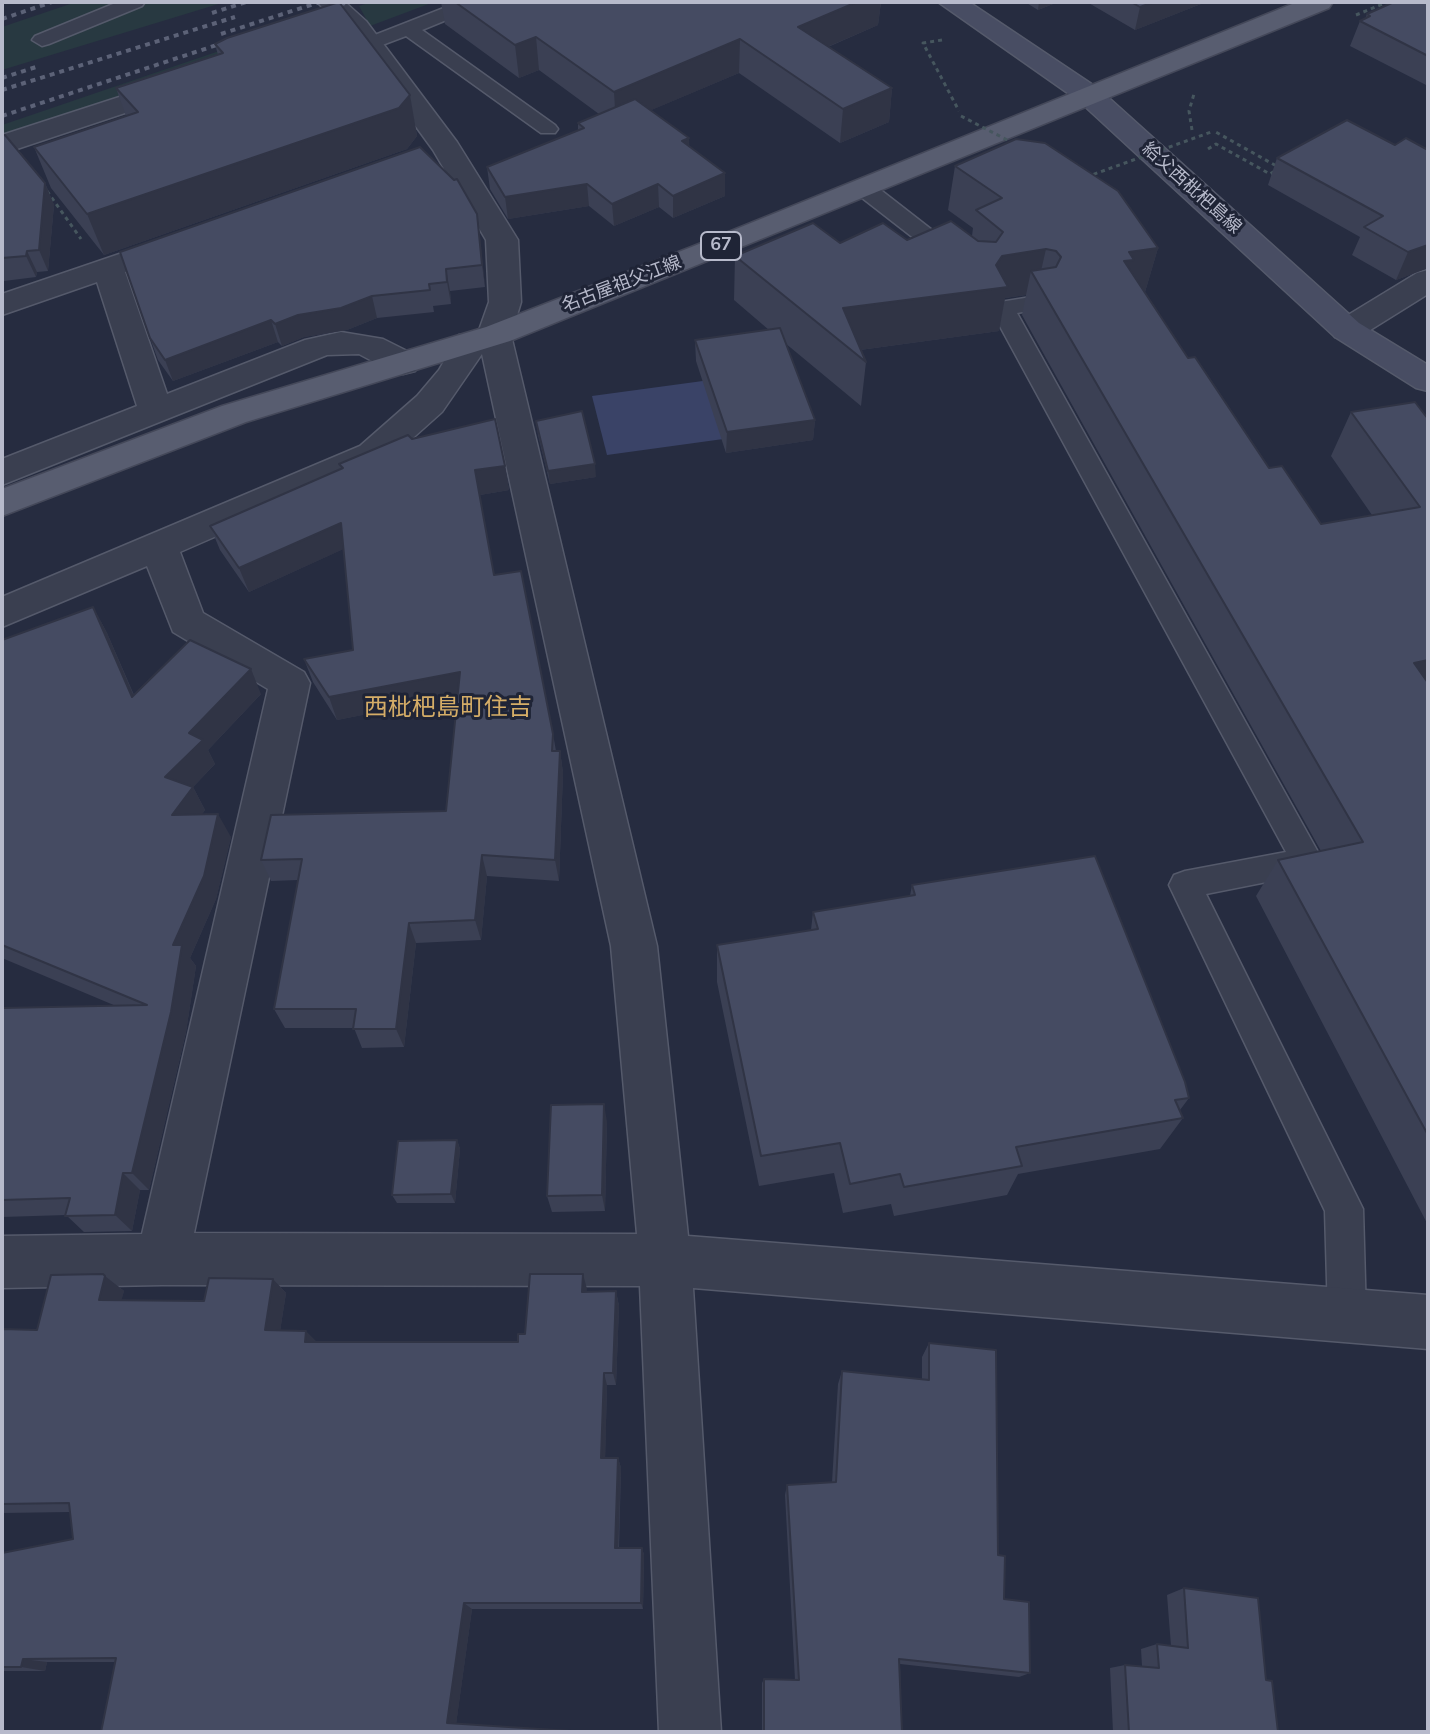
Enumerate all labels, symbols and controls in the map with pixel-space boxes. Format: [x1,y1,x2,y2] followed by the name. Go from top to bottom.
[1137,139,1245,239] street label: 給父西枇杷島線
[701,232,741,260] road number: 67
[559,252,685,318] street label: 名古屋祖父江線
[364,695,532,723] district label: 西枇杷島町住吉

